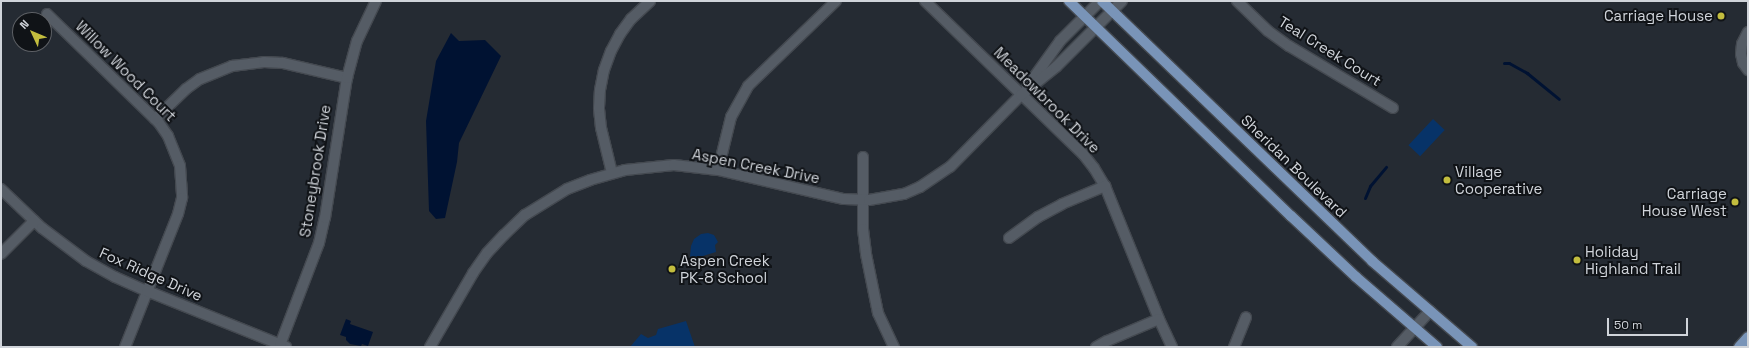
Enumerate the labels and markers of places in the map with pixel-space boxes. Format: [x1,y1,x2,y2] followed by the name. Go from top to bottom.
[1604,7,1713,25] place label: Carriage House
[1716,11,1726,21] marker: Carriage House
[1455,162,1542,197] place label: Village Cooperative
[1442,175,1452,185] marker: Village Cooperative
[1642,184,1727,219] place label: Carriage House West
[1730,197,1740,207] marker: Carriage House West
[1585,242,1681,277] place label: Holiday Highland Trail
[680,251,770,286] place label: Aspen Creek PK-8 School
[1572,255,1582,265] marker: Holiday Highland Trail
[667,264,677,274] marker: Aspen Creek PK-8 School

